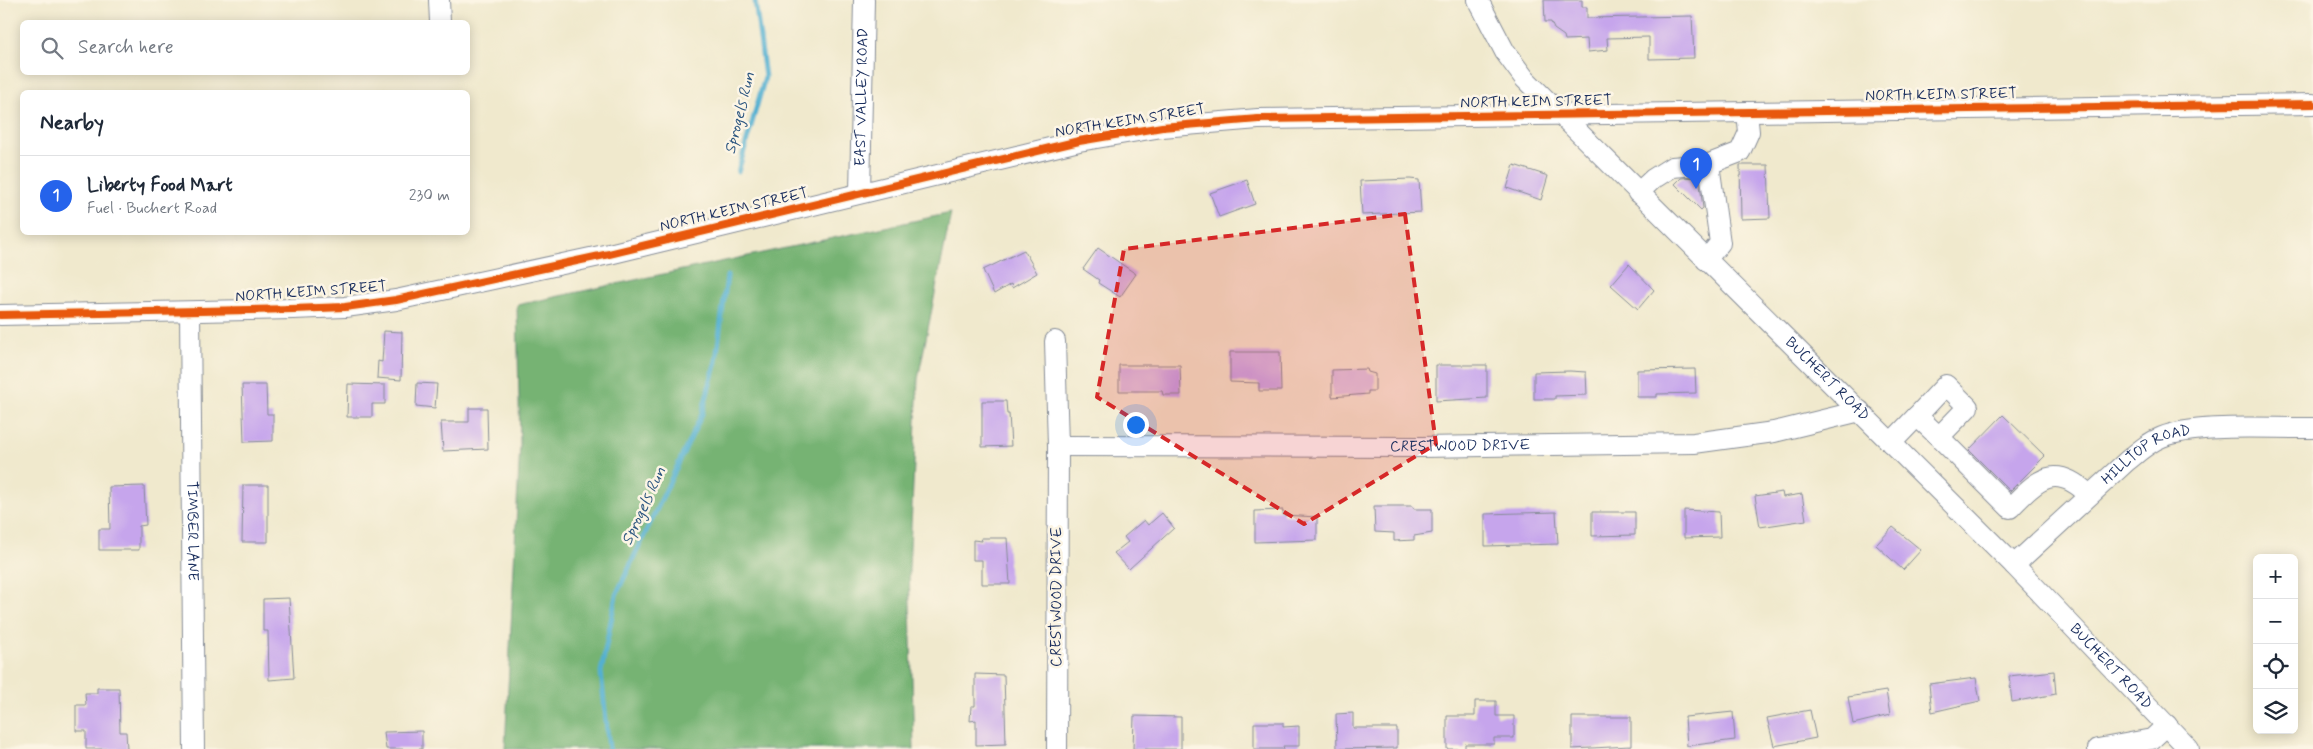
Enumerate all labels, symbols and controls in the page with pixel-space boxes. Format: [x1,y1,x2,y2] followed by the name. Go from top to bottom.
[20,20,470,75] search box
[851,28,873,166] street label: EAST VALLEY ROAD
[38,34,66,62] icon: search
[78,35,174,60] text: Search here
[720,70,760,156] water label: Sprogels Run
[1865,84,2017,106] street label: NORTH KEIM STREET
[1460,91,1612,113] street label: NORTH KEIM STREET
[1053,99,1207,143] street label: NORTH KEIM STREET
[40,109,104,137] text: Nearby
[1680,148,1712,189] pin: 1
[87,173,233,198] text: Liberty Food Mart
[658,183,810,237] street label: NORTH KEIM STREET
[52,185,60,206] text: 1
[409,185,450,206] text: 230 m
[87,198,217,219] text: Fuel · Buchert Road
[235,277,388,307] street label: NORTH KEIM STREET
[1780,333,1874,426] street label: BUCHERT ROAD
[1123,412,1149,438] your location
[2097,420,2192,490] street label: HILLTOP ROAD
[1390,435,1531,457] street label: CRESTWOOD DRIVE
[617,464,671,548] water label: Sprogels Run
[182,481,202,581] street label: TIMBER LANE
[1047,527,1067,667] street label: CRESTWOOD DRIVE
[2253,554,2298,734] map controls
[2253,554,2298,599] button: +
[2253,599,2298,644] button: −
[2065,619,2156,714] street label: BUCHERT ROAD
[2253,644,2298,689] button: locate
[2253,689,2298,734] button: layers

